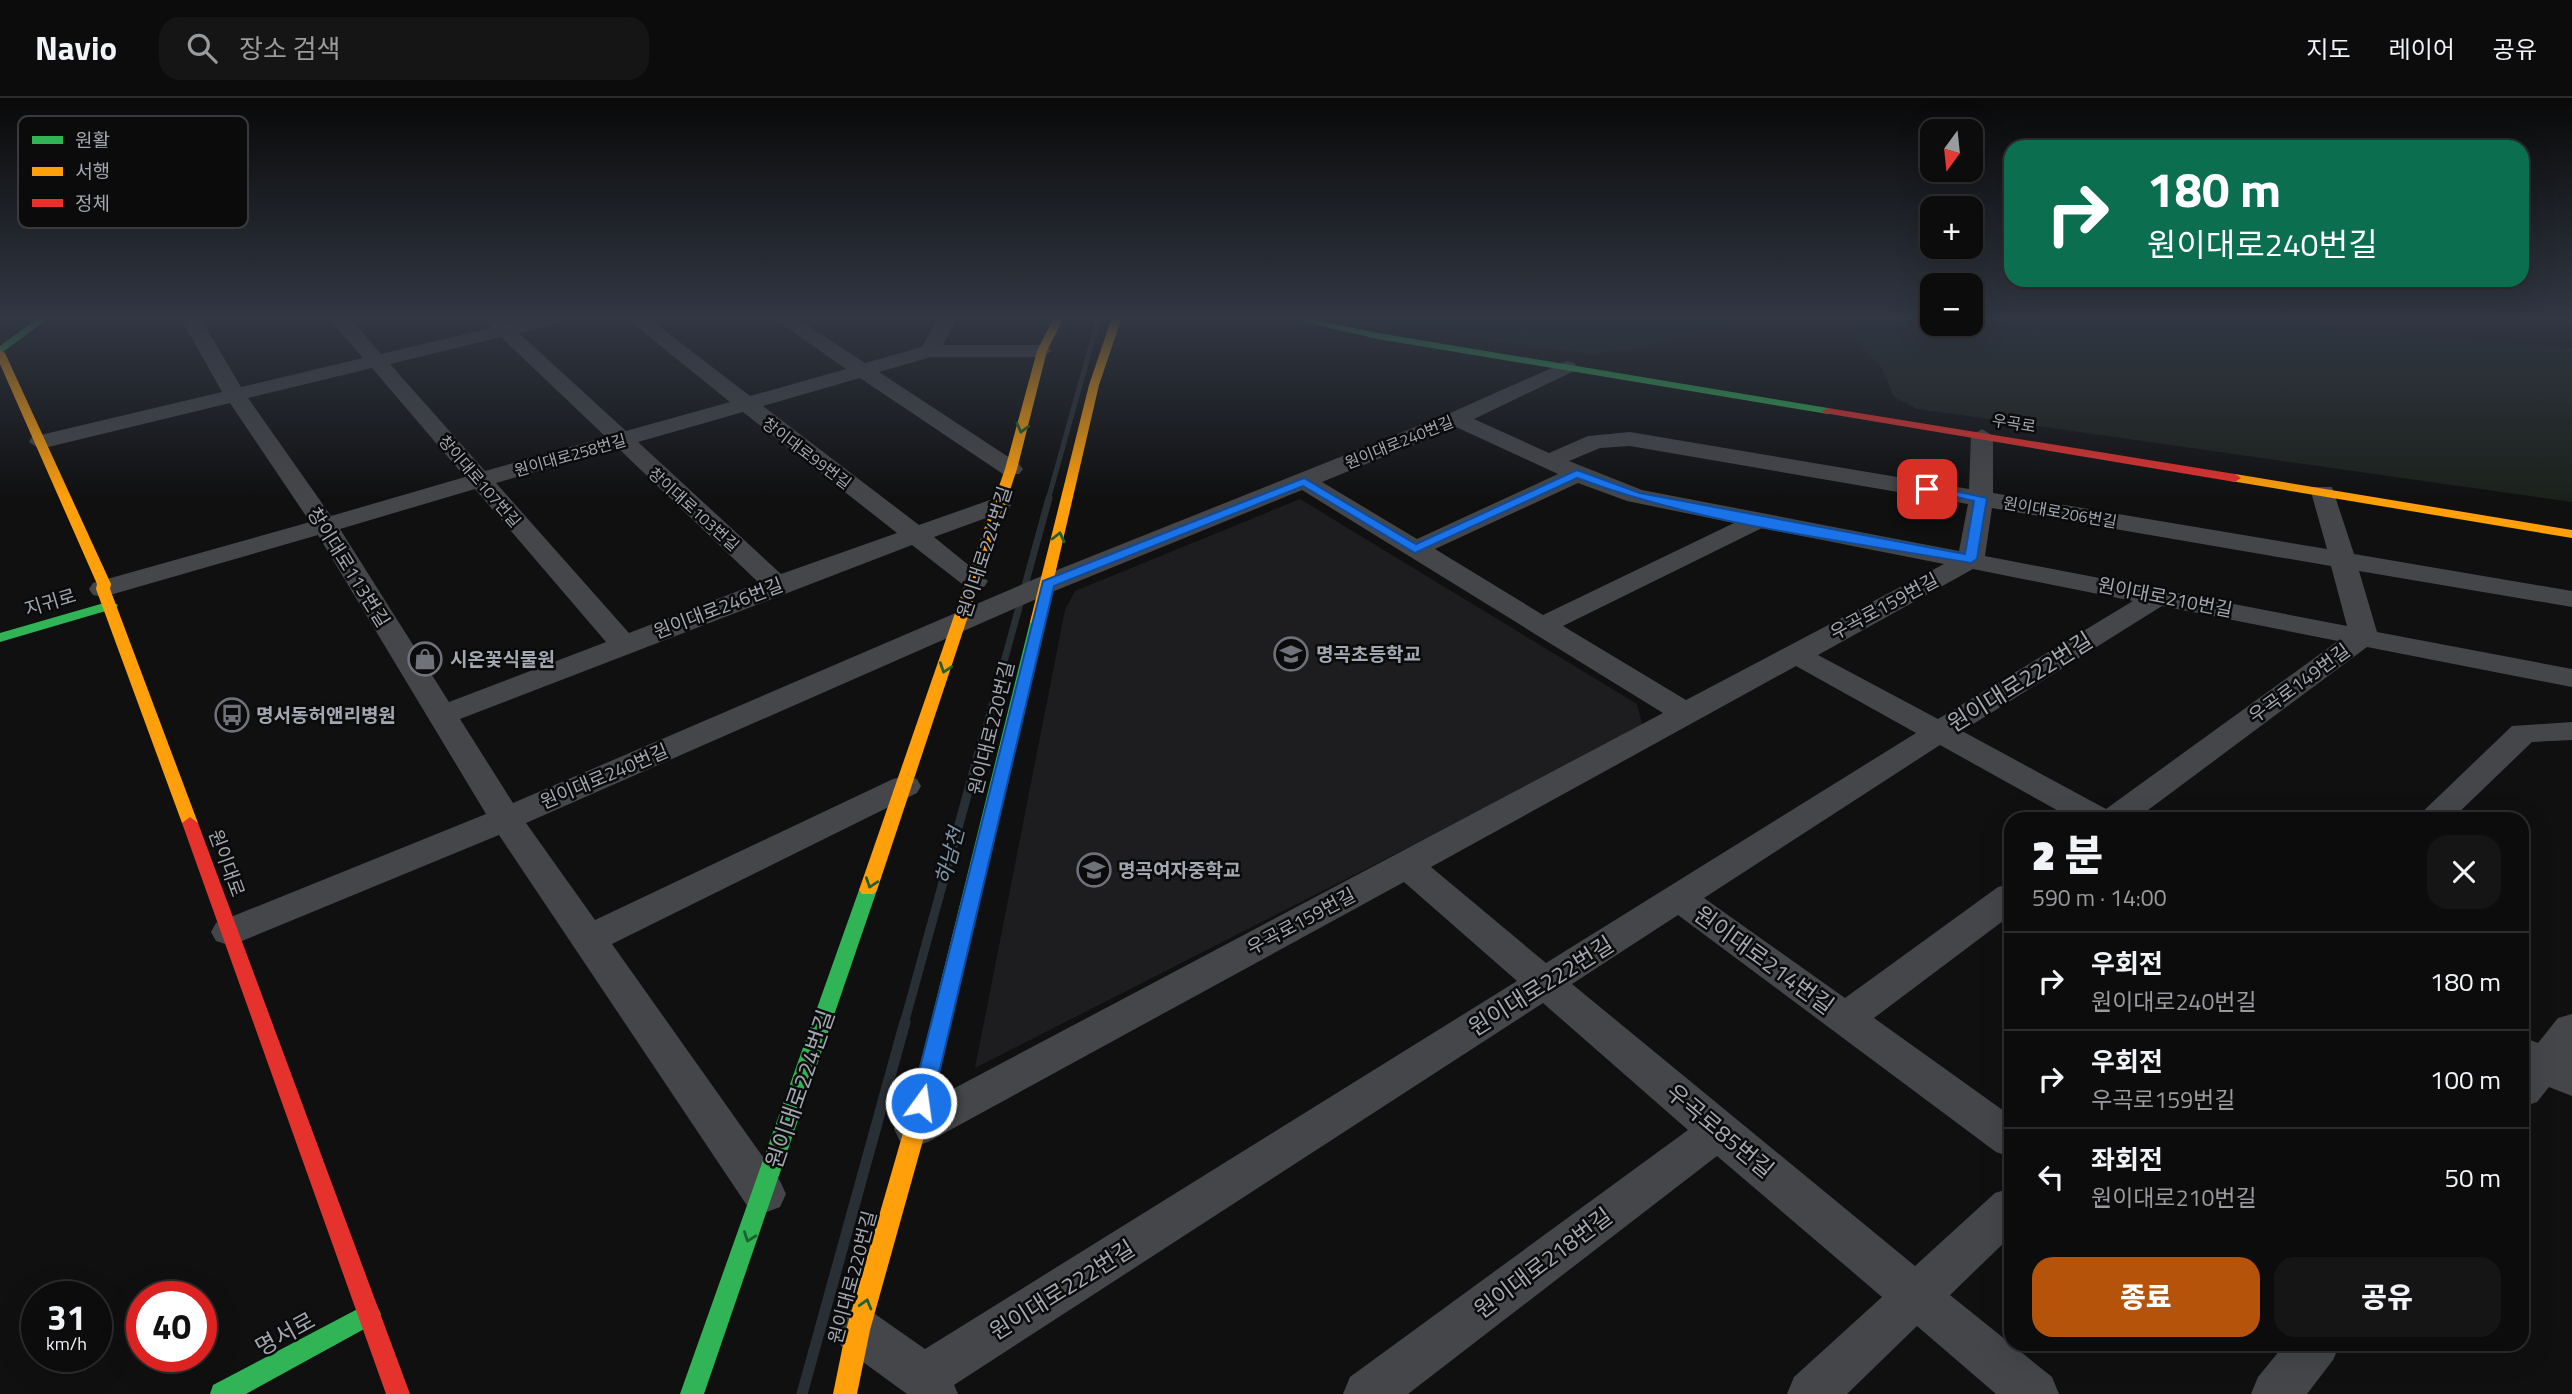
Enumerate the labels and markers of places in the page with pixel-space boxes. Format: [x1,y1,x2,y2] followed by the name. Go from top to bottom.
[1897,459,1957,519] pin
[1272,635,1310,673] school or university icon: 명곡초등학교
[1316,639,1421,668] place label: 명곡초등학교
[406,640,444,678] shop icon: 시온꽃식물원
[450,644,555,673] place label: 시온꽃식물원
[213,696,251,734] bus stop icon: 명서동허앤리병원
[256,700,396,729] place label: 명서동허앤리병원
[1075,851,1113,889] school or university icon: 명곡여자중학교
[1118,855,1240,884] place label: 명곡여자중학교

